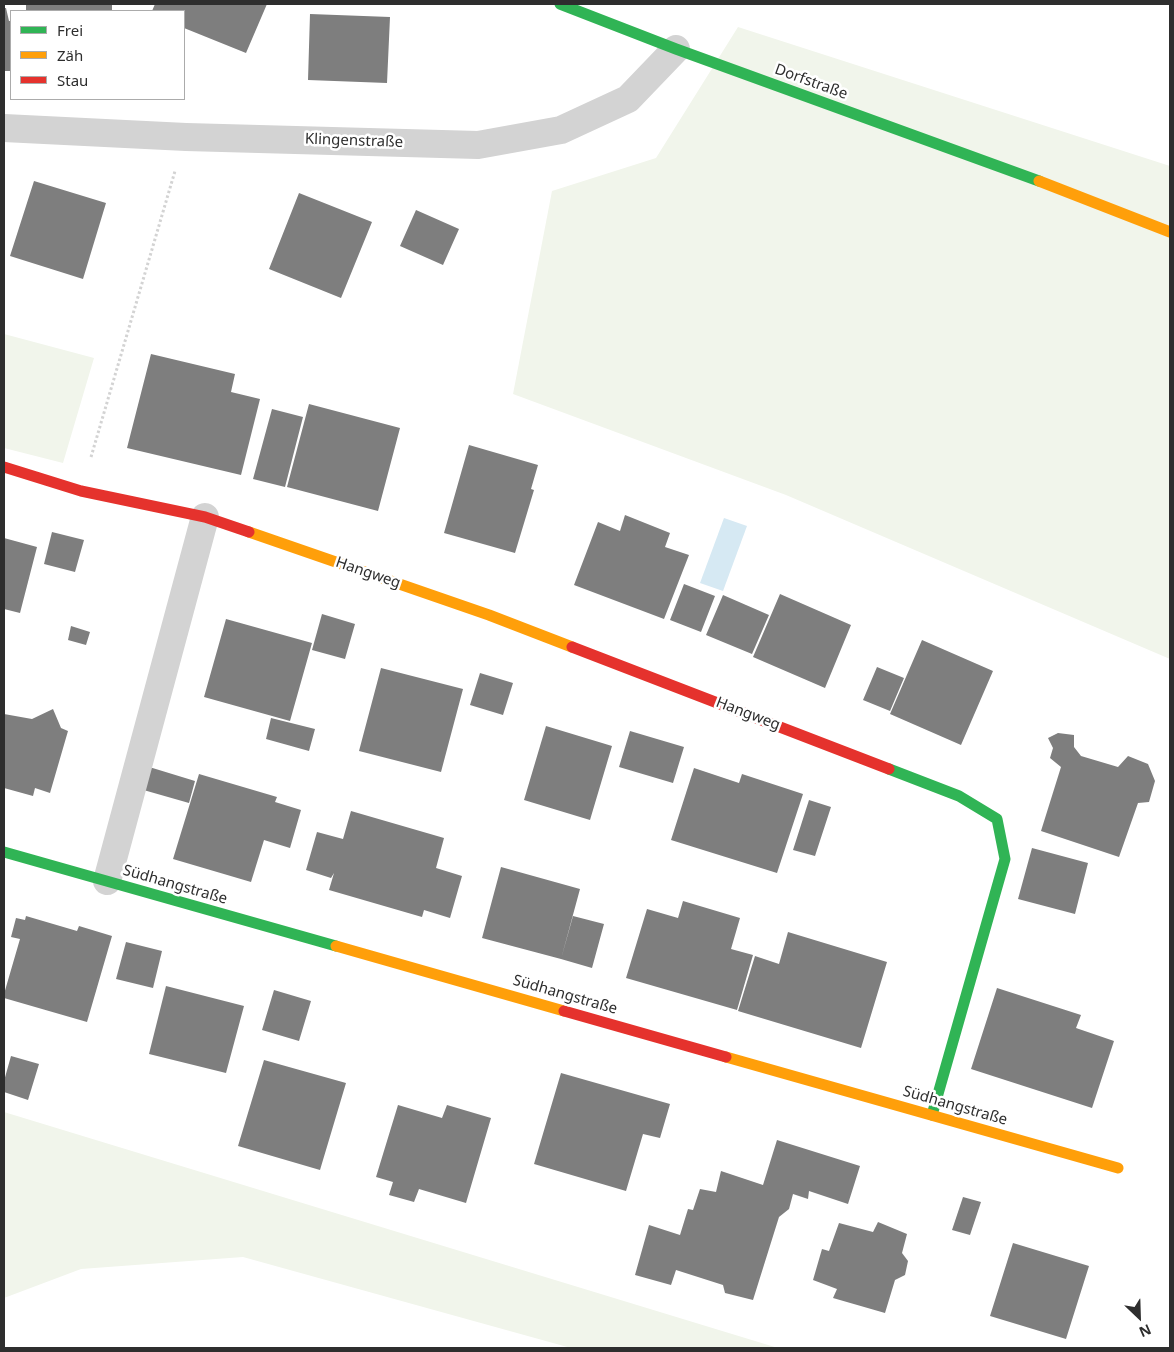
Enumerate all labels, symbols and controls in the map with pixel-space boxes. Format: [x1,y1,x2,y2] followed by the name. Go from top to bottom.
[10,10,185,100] legend
[57,20,83,40] text: Frei
[57,45,83,65] text: Zäh
[772,61,850,103] street label: Dorfstraße
[57,70,88,90] text: Stau
[305,130,403,152] street label: Klingenstraße
[333,554,403,592] street label: Hangweg
[713,694,783,734] street label: Hangweg
[121,861,229,909] street label: Südhangstraße
[511,971,619,1019] street label: Südhangstraße
[901,1082,1009,1130] street label: Südhangstraße
[1114,1292,1164,1342] north arrow
[1136,1320,1154,1342] text: N

